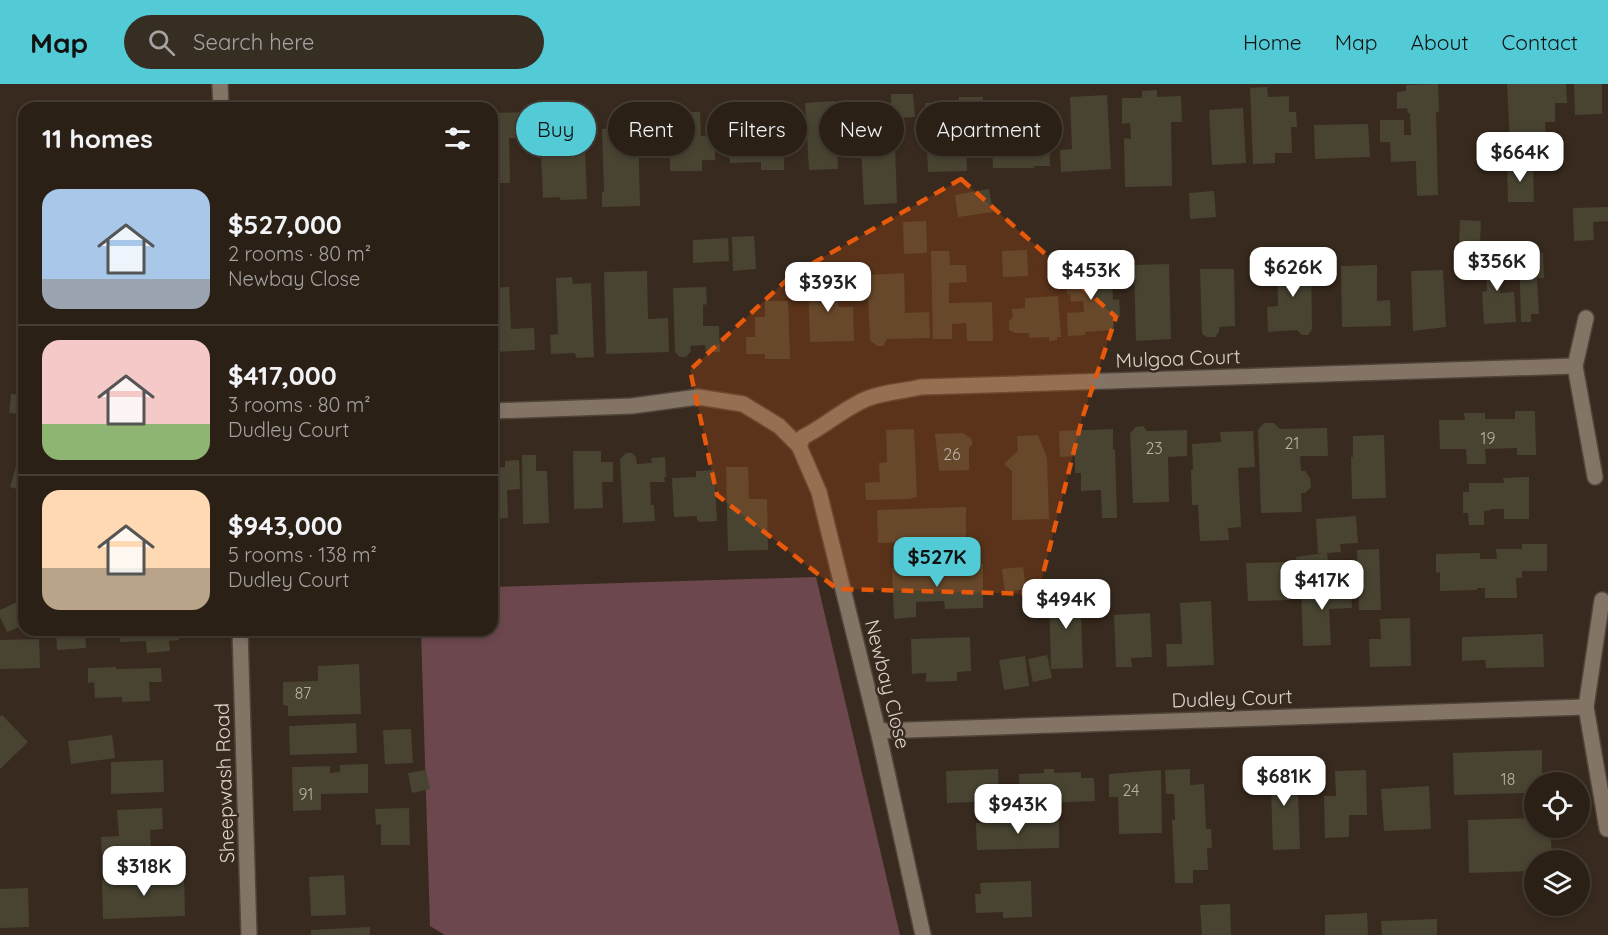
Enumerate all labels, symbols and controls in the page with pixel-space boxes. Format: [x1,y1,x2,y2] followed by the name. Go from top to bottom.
[124,15,544,69] search box
[30,25,88,60] text: Map
[145,26,178,59] icon: search
[193,28,315,56] text: Search here
[1243,29,1302,55] text: Home
[1335,29,1378,55] text: Map
[1411,29,1469,55] text: About
[1502,29,1578,55] text: Contact
[516,102,596,156] chip: Buy
[608,102,695,156] chip: Rent
[707,102,807,156] chip: Filters
[819,102,904,156] chip: New
[916,102,1062,156] chip: Apartment
[42,122,153,155] text: 11 homes
[441,122,474,155] icon: filters
[1478,132,1562,183] pin: $664K
[1491,139,1549,164] text: $664K
[228,208,342,241] text: $527,000
[90,213,162,285] icon: home
[228,241,371,266] text: 2 rooms · 80 m²
[1455,241,1539,292] pin: $356K
[1251,247,1335,298] pin: $626K
[1468,248,1526,273] text: $356K
[1049,250,1133,301] pin: $453K
[1264,254,1322,279] text: $626K
[1061,257,1121,282] text: $453K
[786,262,870,313] pin: $393K
[228,266,360,291] text: Newbay Close
[799,269,857,294] text: $393K
[1115,343,1241,373] street label: Mulgoa Court
[228,359,337,392] text: $417,000
[90,364,162,436] icon: home
[228,392,371,417] text: 3 rooms · 80 m²
[228,417,349,442] text: Dudley Court
[1481,428,1495,448] house number: 19
[1285,433,1299,453] house number: 21
[1145,438,1163,458] house number: 23
[943,444,961,464] house number: 26
[228,509,343,542] text: $943,000
[90,514,162,586] icon: home
[895,537,979,588] pin: $527K
[228,542,377,567] text: 5 rooms · 138 m²
[908,544,966,569] text: $527K
[1280,560,1364,611] pin: $417K
[228,567,349,592] text: Dudley Court
[1295,567,1349,592] text: $417K
[1024,579,1108,630] pin: $494K
[1036,586,1096,611] text: $494K
[860,617,916,751] street label: Newbay Close
[295,683,311,703] house number: 87
[1171,683,1293,713] street label: Dudley Court
[209,702,239,864] street label: Sheepwash Road
[1242,756,1326,807] pin: $681K
[1257,763,1311,788] text: $681K
[1501,769,1515,789] house number: 18
[1524,772,1590,916] map controls
[1524,772,1590,838] button: locate
[1122,780,1140,800] house number: 24
[299,784,313,804] house number: 91
[976,784,1060,835] pin: $943K
[989,791,1047,816] text: $943K
[102,846,186,897] pin: $318K
[1524,850,1590,916] button: layers
[117,853,171,878] text: $318K

